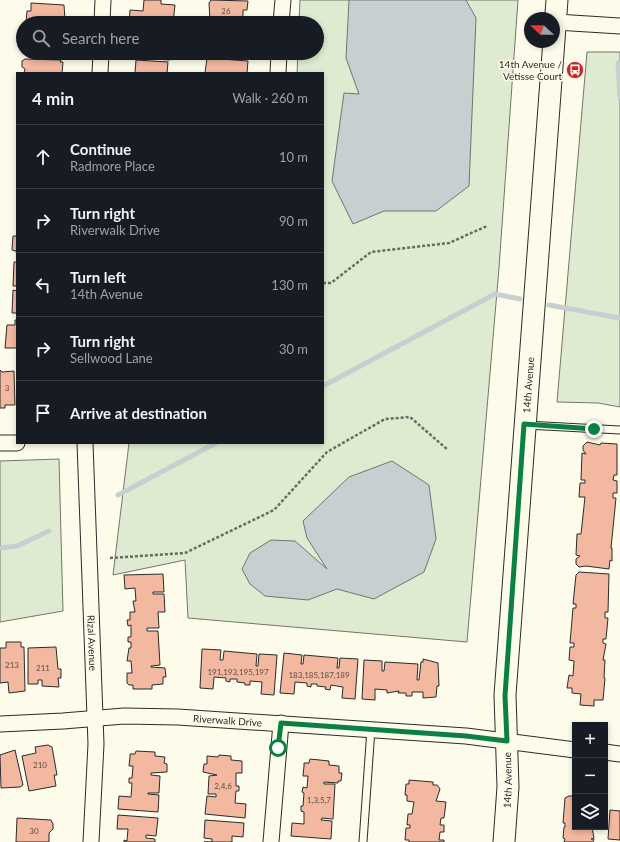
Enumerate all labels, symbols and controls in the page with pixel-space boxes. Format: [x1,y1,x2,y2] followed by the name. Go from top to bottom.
[221,6,231,16] house number: 26
[524,12,560,48] north arrow
[16,16,324,60] search box
[30,27,52,49] icon: search
[62,29,139,47] text: Search here
[499,58,562,82] place label: 14th Avenue / Vetisse Court
[565,60,585,80] bus stop icon: 14th Avenue / Vetisse Court
[32,88,74,109] text: 4 min
[232,90,308,106] text: Walk · 260 m
[70,140,131,158] text: Continue
[32,146,54,168] icon: ahead
[279,149,308,165] text: 10 m
[70,158,155,174] text: Radmore Place
[70,204,135,222] text: Turn right
[32,210,54,232] icon: right
[279,213,308,229] text: 90 m
[70,222,160,238] text: Riverwalk Drive
[70,268,126,286] text: Turn left
[32,274,54,296] icon: left
[271,277,308,293] text: 130 m
[70,286,143,302] text: 14th Avenue
[70,332,135,350] text: Turn right
[32,338,54,360] icon: right
[279,341,308,357] text: 30 m
[70,350,153,366] text: Sellwood Lane
[520,357,536,414] street label: 14th Avenue
[5,383,10,393] house number: 3
[32,402,54,424] icon: arrive
[70,404,207,422] text: Arrive at destination
[585,420,603,438] route end
[85,615,99,671] street label: Rizal Avenue
[5,660,19,670] house number: 213
[36,663,50,673] house number: 211
[207,667,269,677] house number: 191,193,195,197
[288,670,350,680] house number: 183,185,187,189
[193,712,263,729] street label: Riverwalk Drive
[572,722,608,830] map controls
[572,722,608,758] button: +
[269,739,287,757] route start
[500,752,514,809] street label: 14th Avenue
[572,758,608,794] button: −
[33,760,47,770] house number: 210
[214,781,232,791] house number: 2,4,6
[572,794,608,830] button: layers
[307,795,331,805] house number: 1,3,5,7
[29,826,39,836] house number: 30

